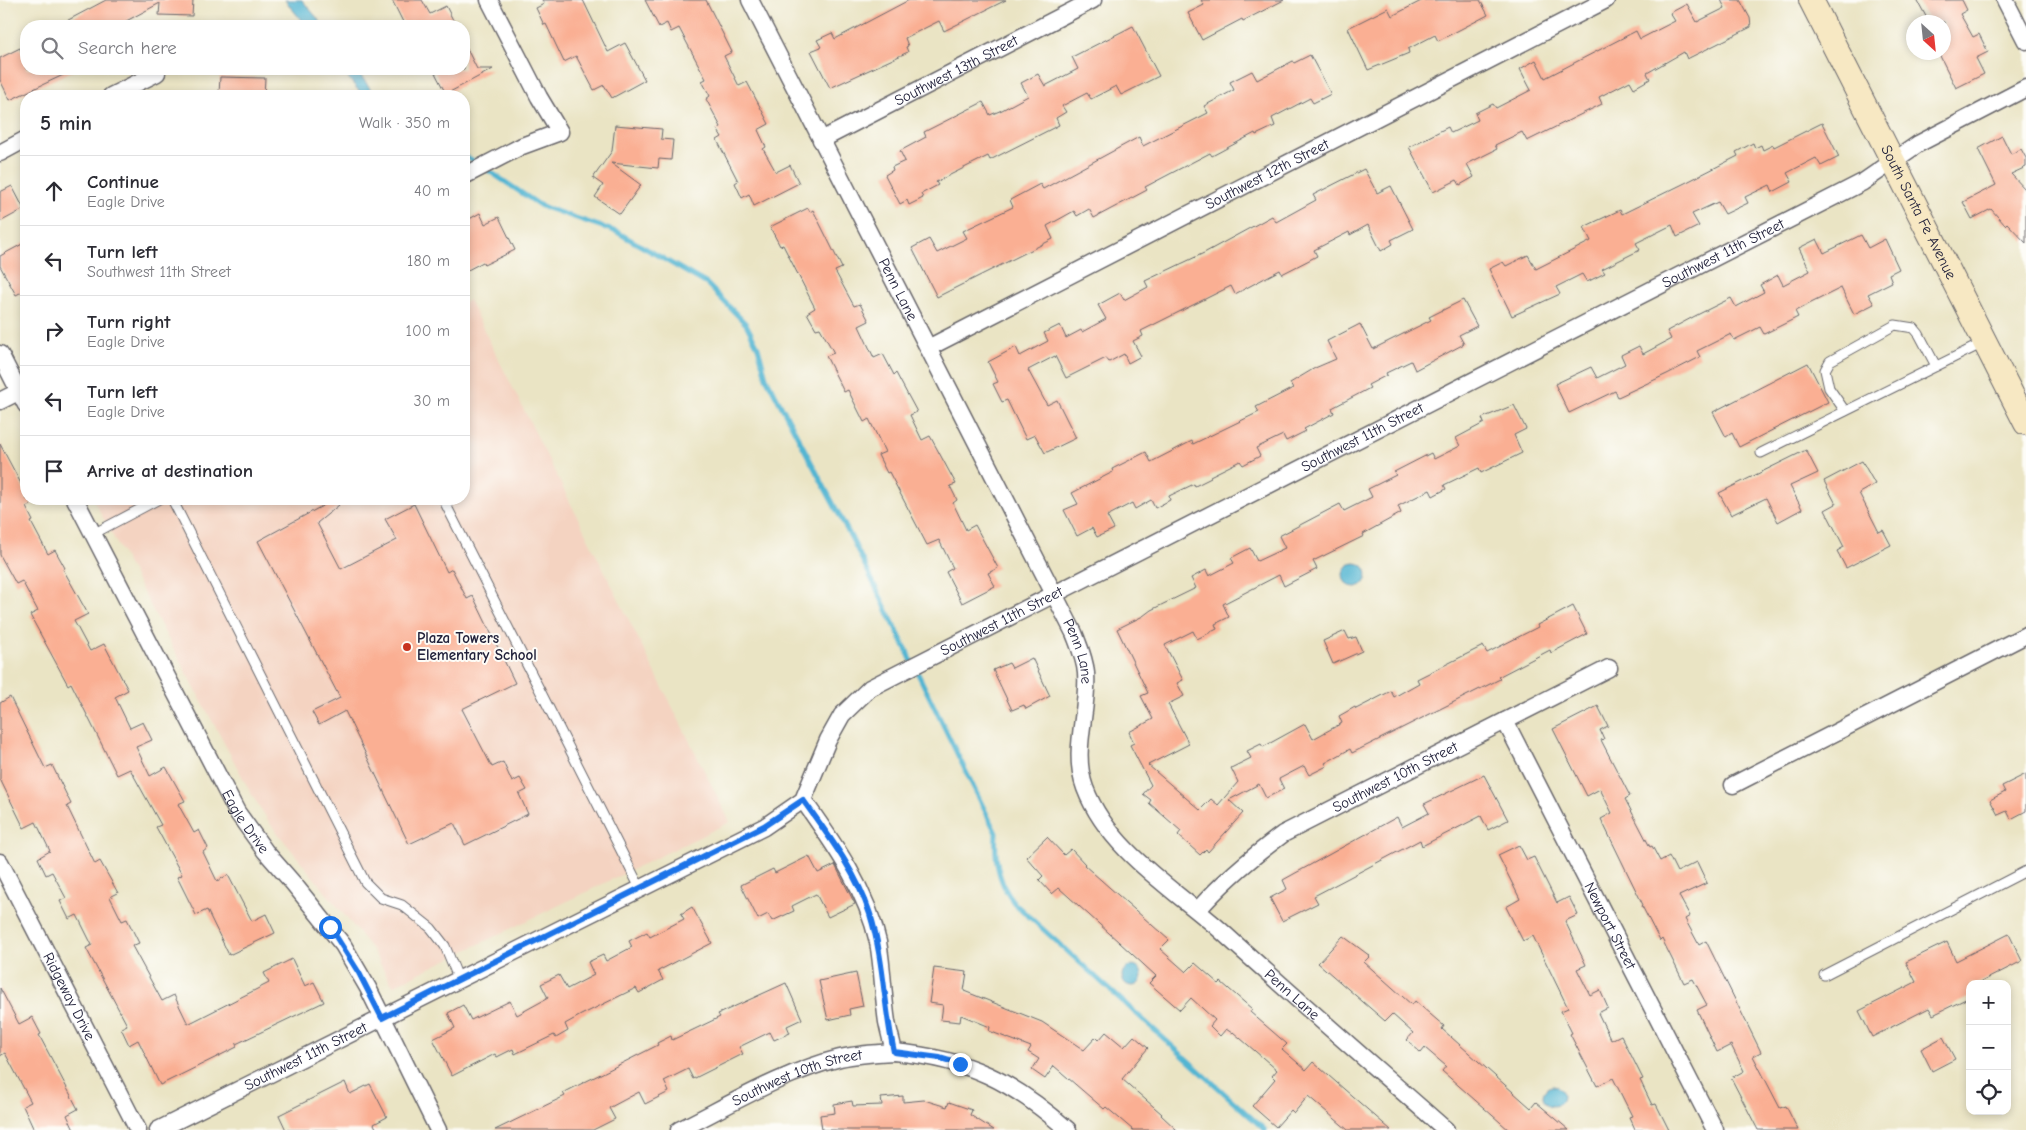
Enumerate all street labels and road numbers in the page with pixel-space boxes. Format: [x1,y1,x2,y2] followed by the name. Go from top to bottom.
[891,31,1022,110] street label: Southwest 13th Street
[1202,134,1333,213] street label: Southwest 12th Street
[1877,142,1961,283] street label: South Santa Fe Avenue
[1659,214,1788,292] street label: Southwest 11th Street
[875,255,922,324] street label: Penn Lane
[1298,398,1427,476] street label: Southwest 11th Street
[937,582,1066,660] street label: Southwest 11th Street
[1059,616,1095,684] street label: Penn Lane
[1329,737,1461,816] street label: Southwest 10th Street
[218,787,273,857] street label: Eagle Drive
[1580,879,1640,973] street label: Newport Street
[39,949,99,1044] street label: Ridgeway Drive
[1261,965,1324,1024] street label: Penn Lane
[241,1018,371,1094] street label: Southwest 11th Street
[729,1045,864,1110] street label: Southwest 10th Street

